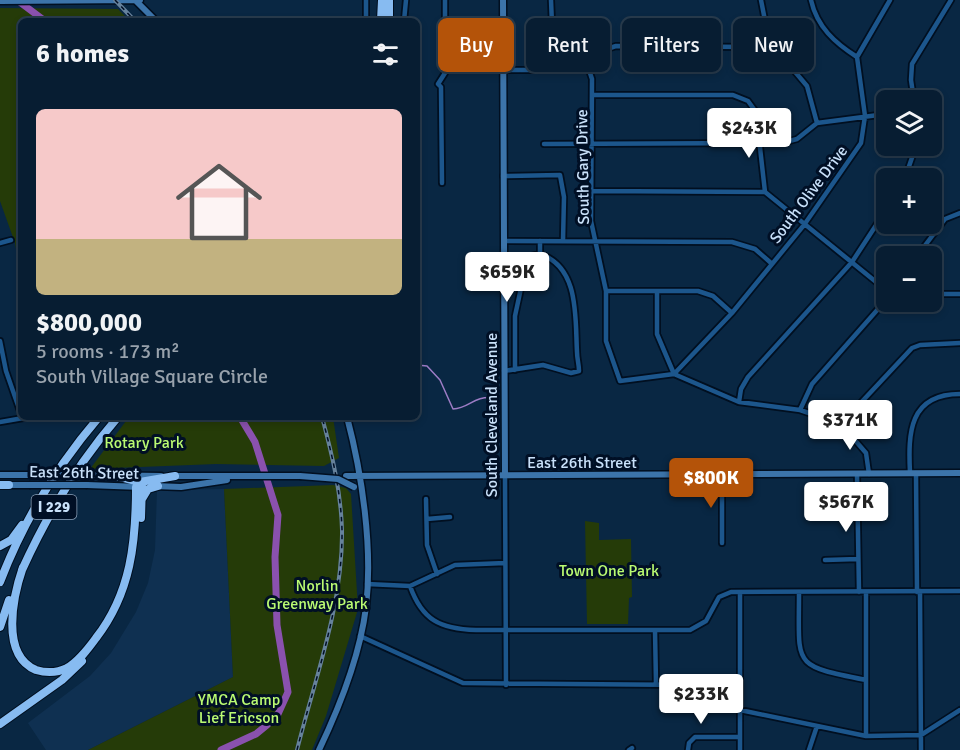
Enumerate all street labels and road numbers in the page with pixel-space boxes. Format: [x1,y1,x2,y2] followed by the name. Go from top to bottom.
[572,109,594,225] street label: South Gary Drive
[765,142,852,248] street label: South Olive Drive
[482,333,502,497] street label: South Cleveland Avenue
[527,453,637,473] street label: East 26th Street
[29,462,140,484] street label: East 26th Street
[32,495,76,519] road number: I 229

